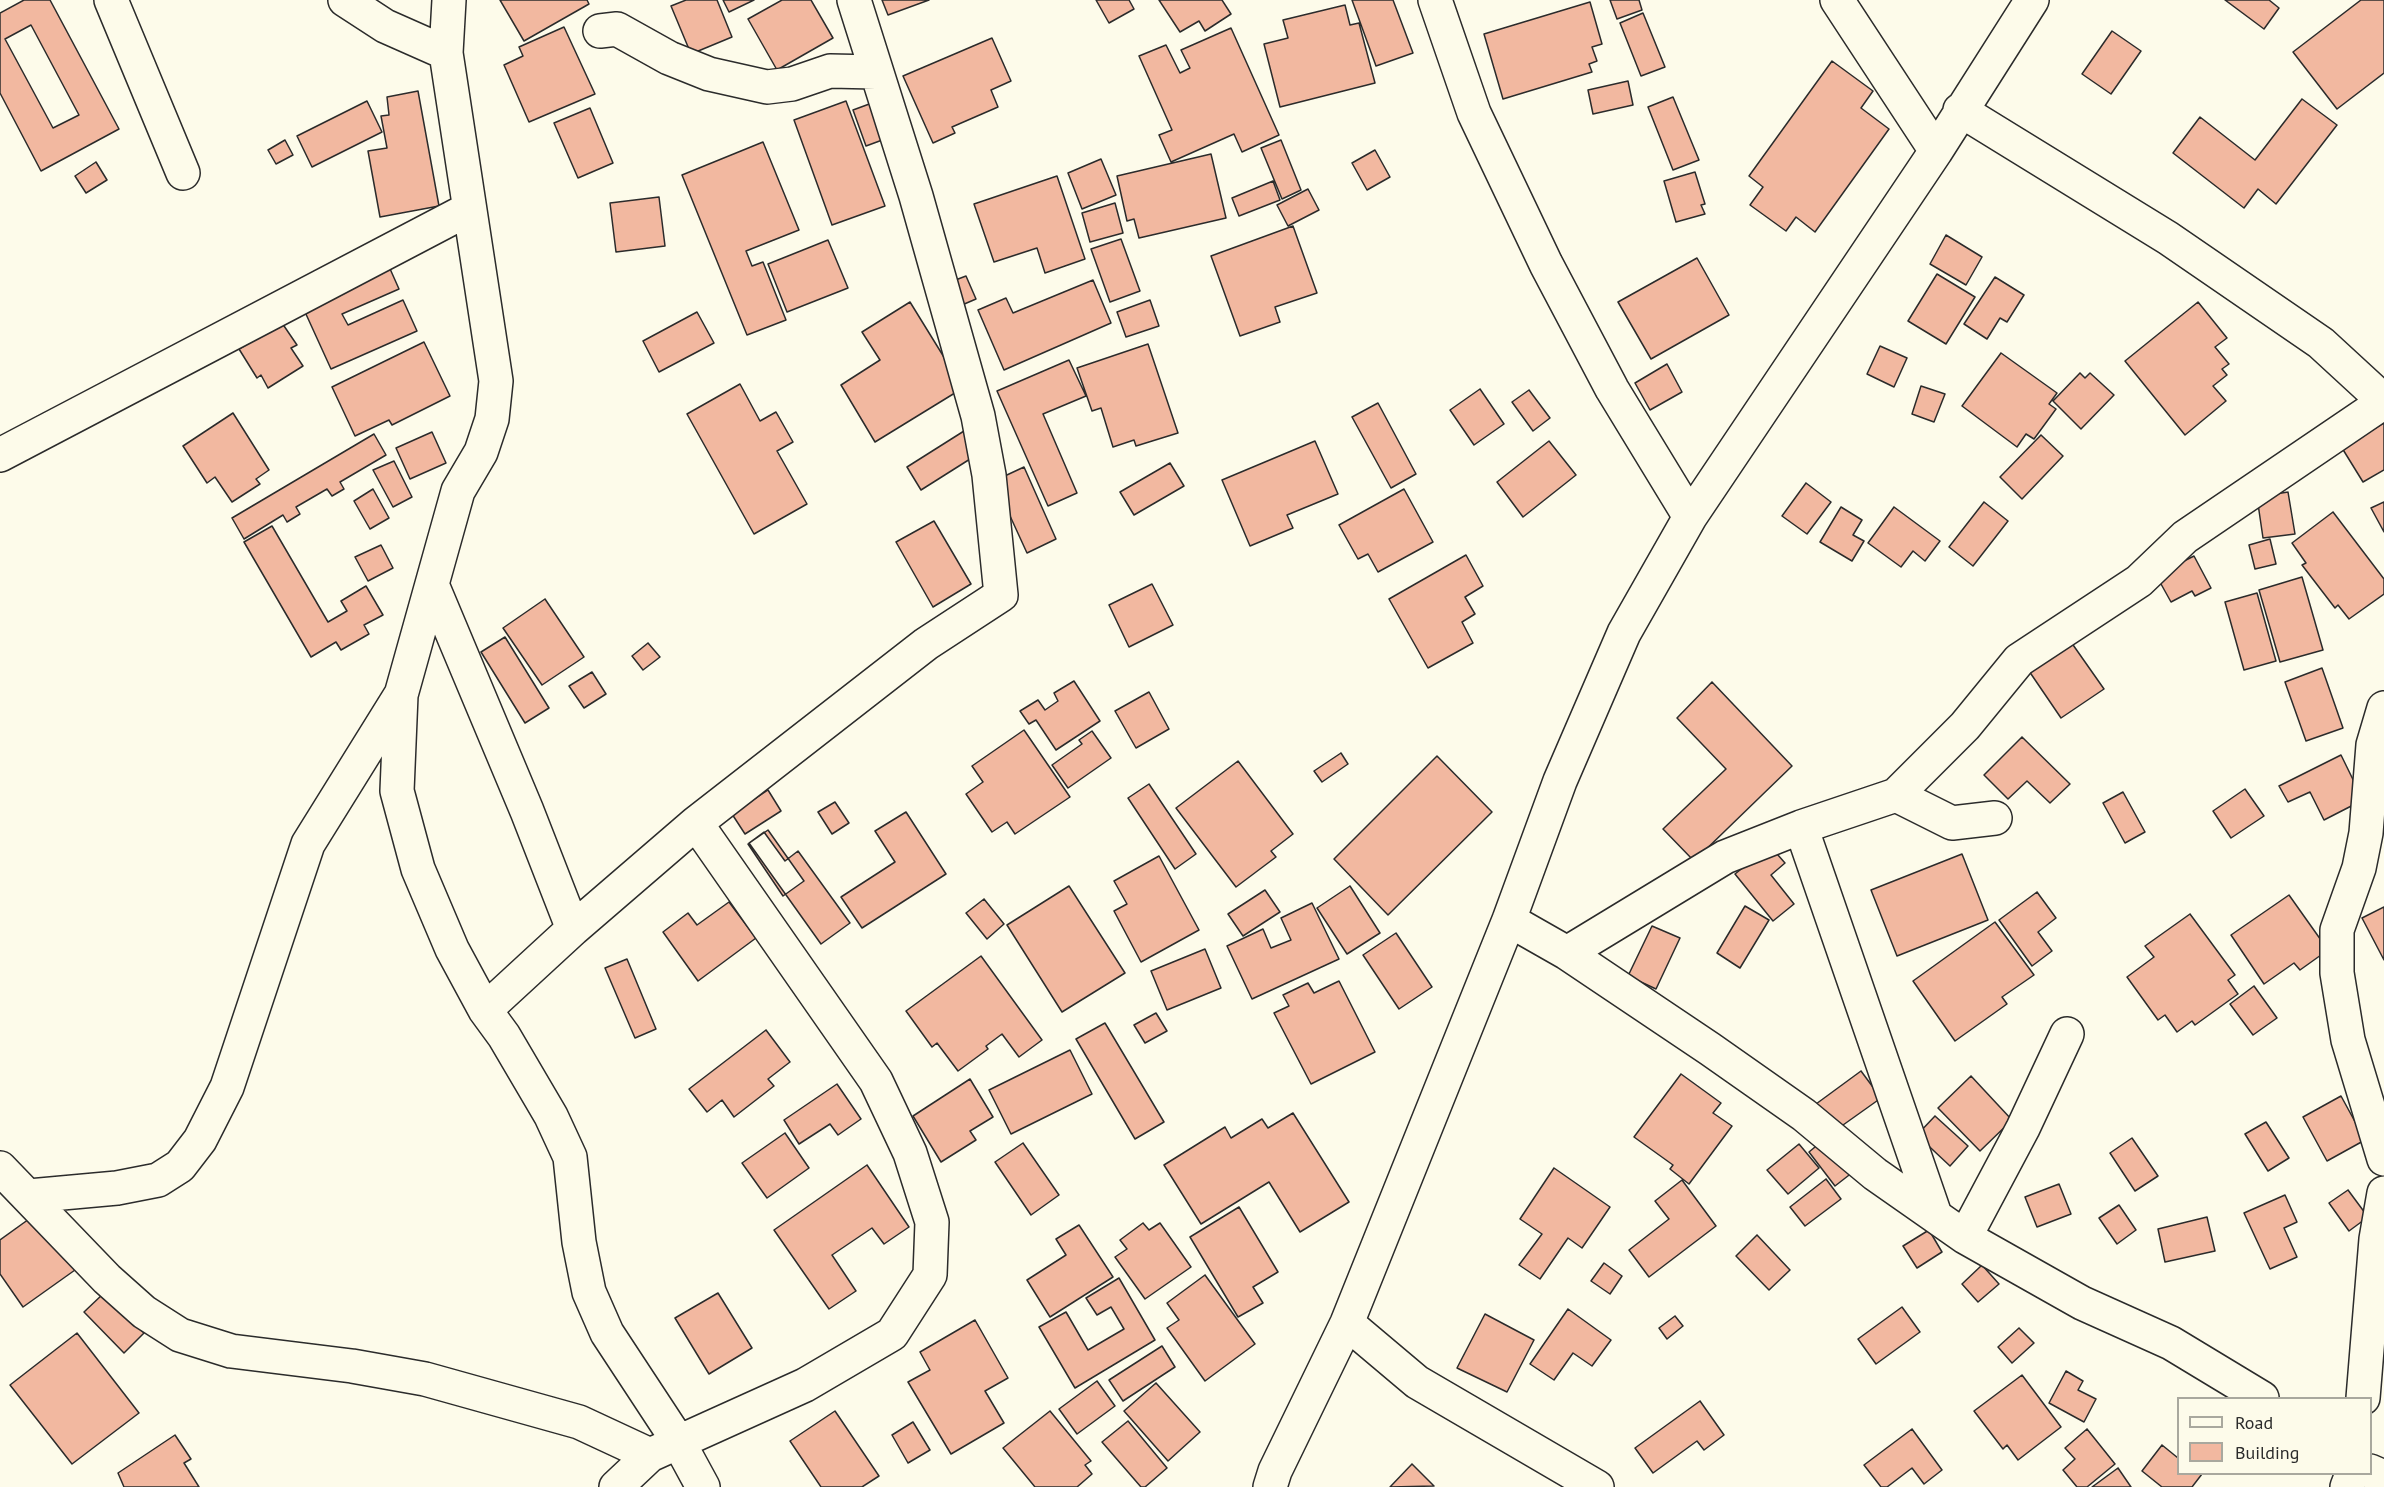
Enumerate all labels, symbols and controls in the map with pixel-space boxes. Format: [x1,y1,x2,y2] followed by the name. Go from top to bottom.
[2177,1397,2372,1475] legend
[2235,1411,2273,1434] text: Road
[2235,1441,2299,1464] text: Building

